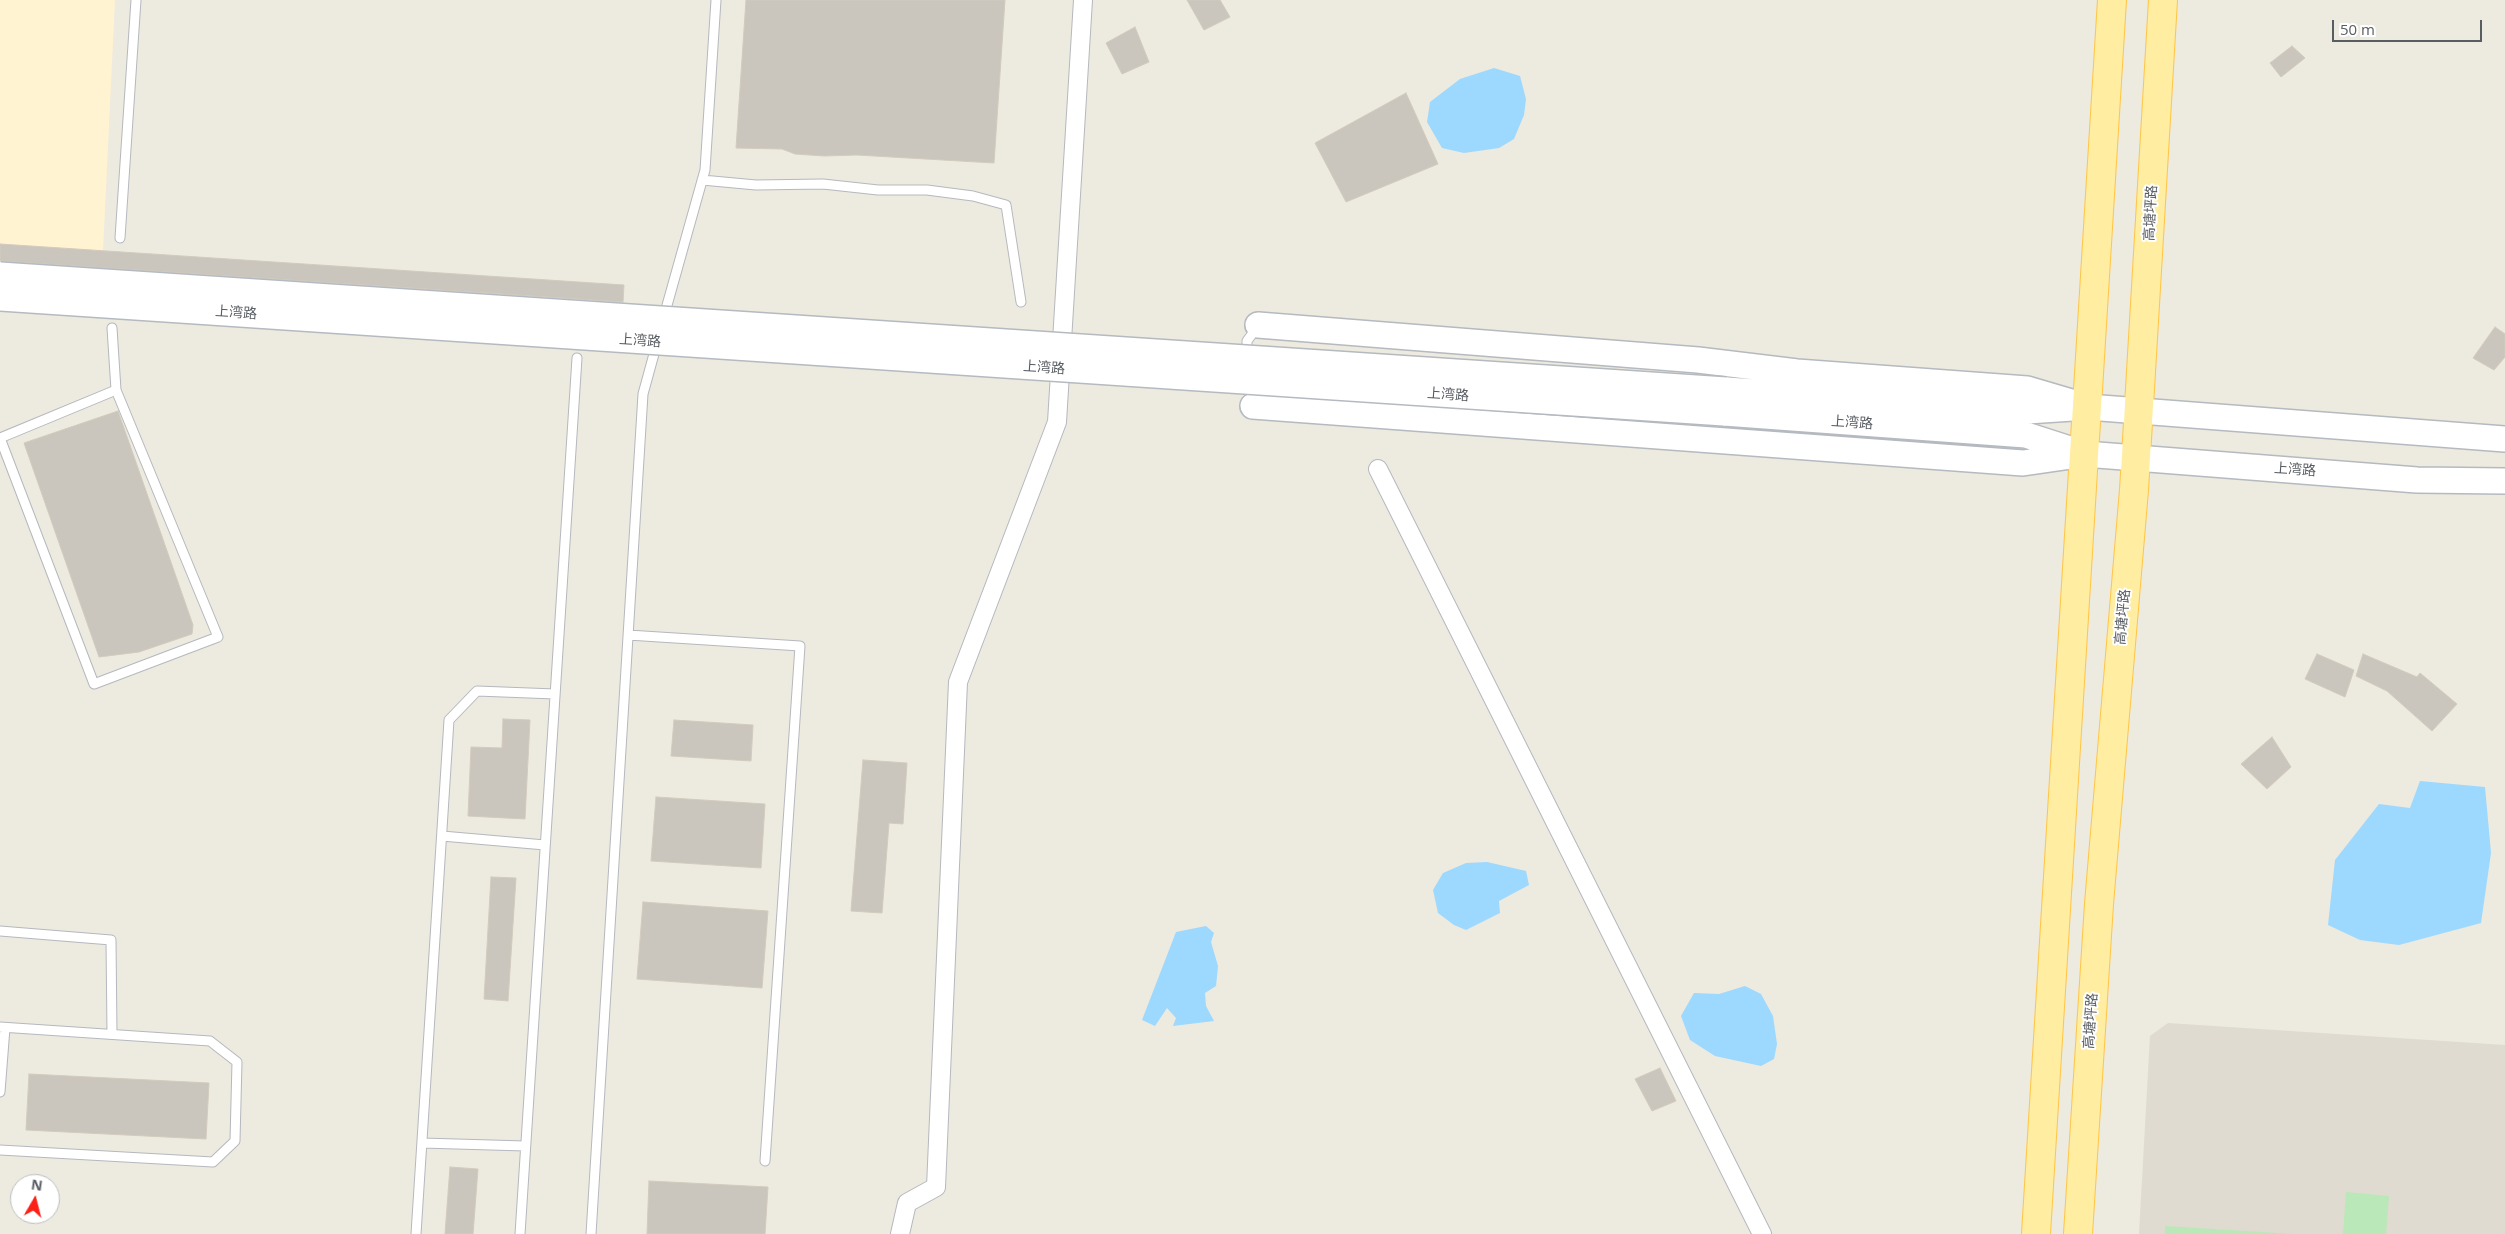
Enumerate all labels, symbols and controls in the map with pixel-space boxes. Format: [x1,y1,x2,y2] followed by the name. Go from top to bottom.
[2335,10,2485,42] scale bar
[2340,19,2375,39] text: 50 m
[2141,185,2161,241] street label: 高塘坪路
[214,303,258,323] street label: 上湾路
[618,331,662,351] street label: 上湾路
[1022,358,1066,378] street label: 上湾路
[1426,385,1470,405] street label: 上湾路
[1830,413,1874,433] street label: 上湾路
[2273,460,2317,480] street label: 上湾路
[2112,588,2134,646] street label: 高塘坪路
[2081,992,2101,1050] street label: 高塘坪路
[10,1174,60,1224] north arrow
[30,1174,44,1195] text: N

